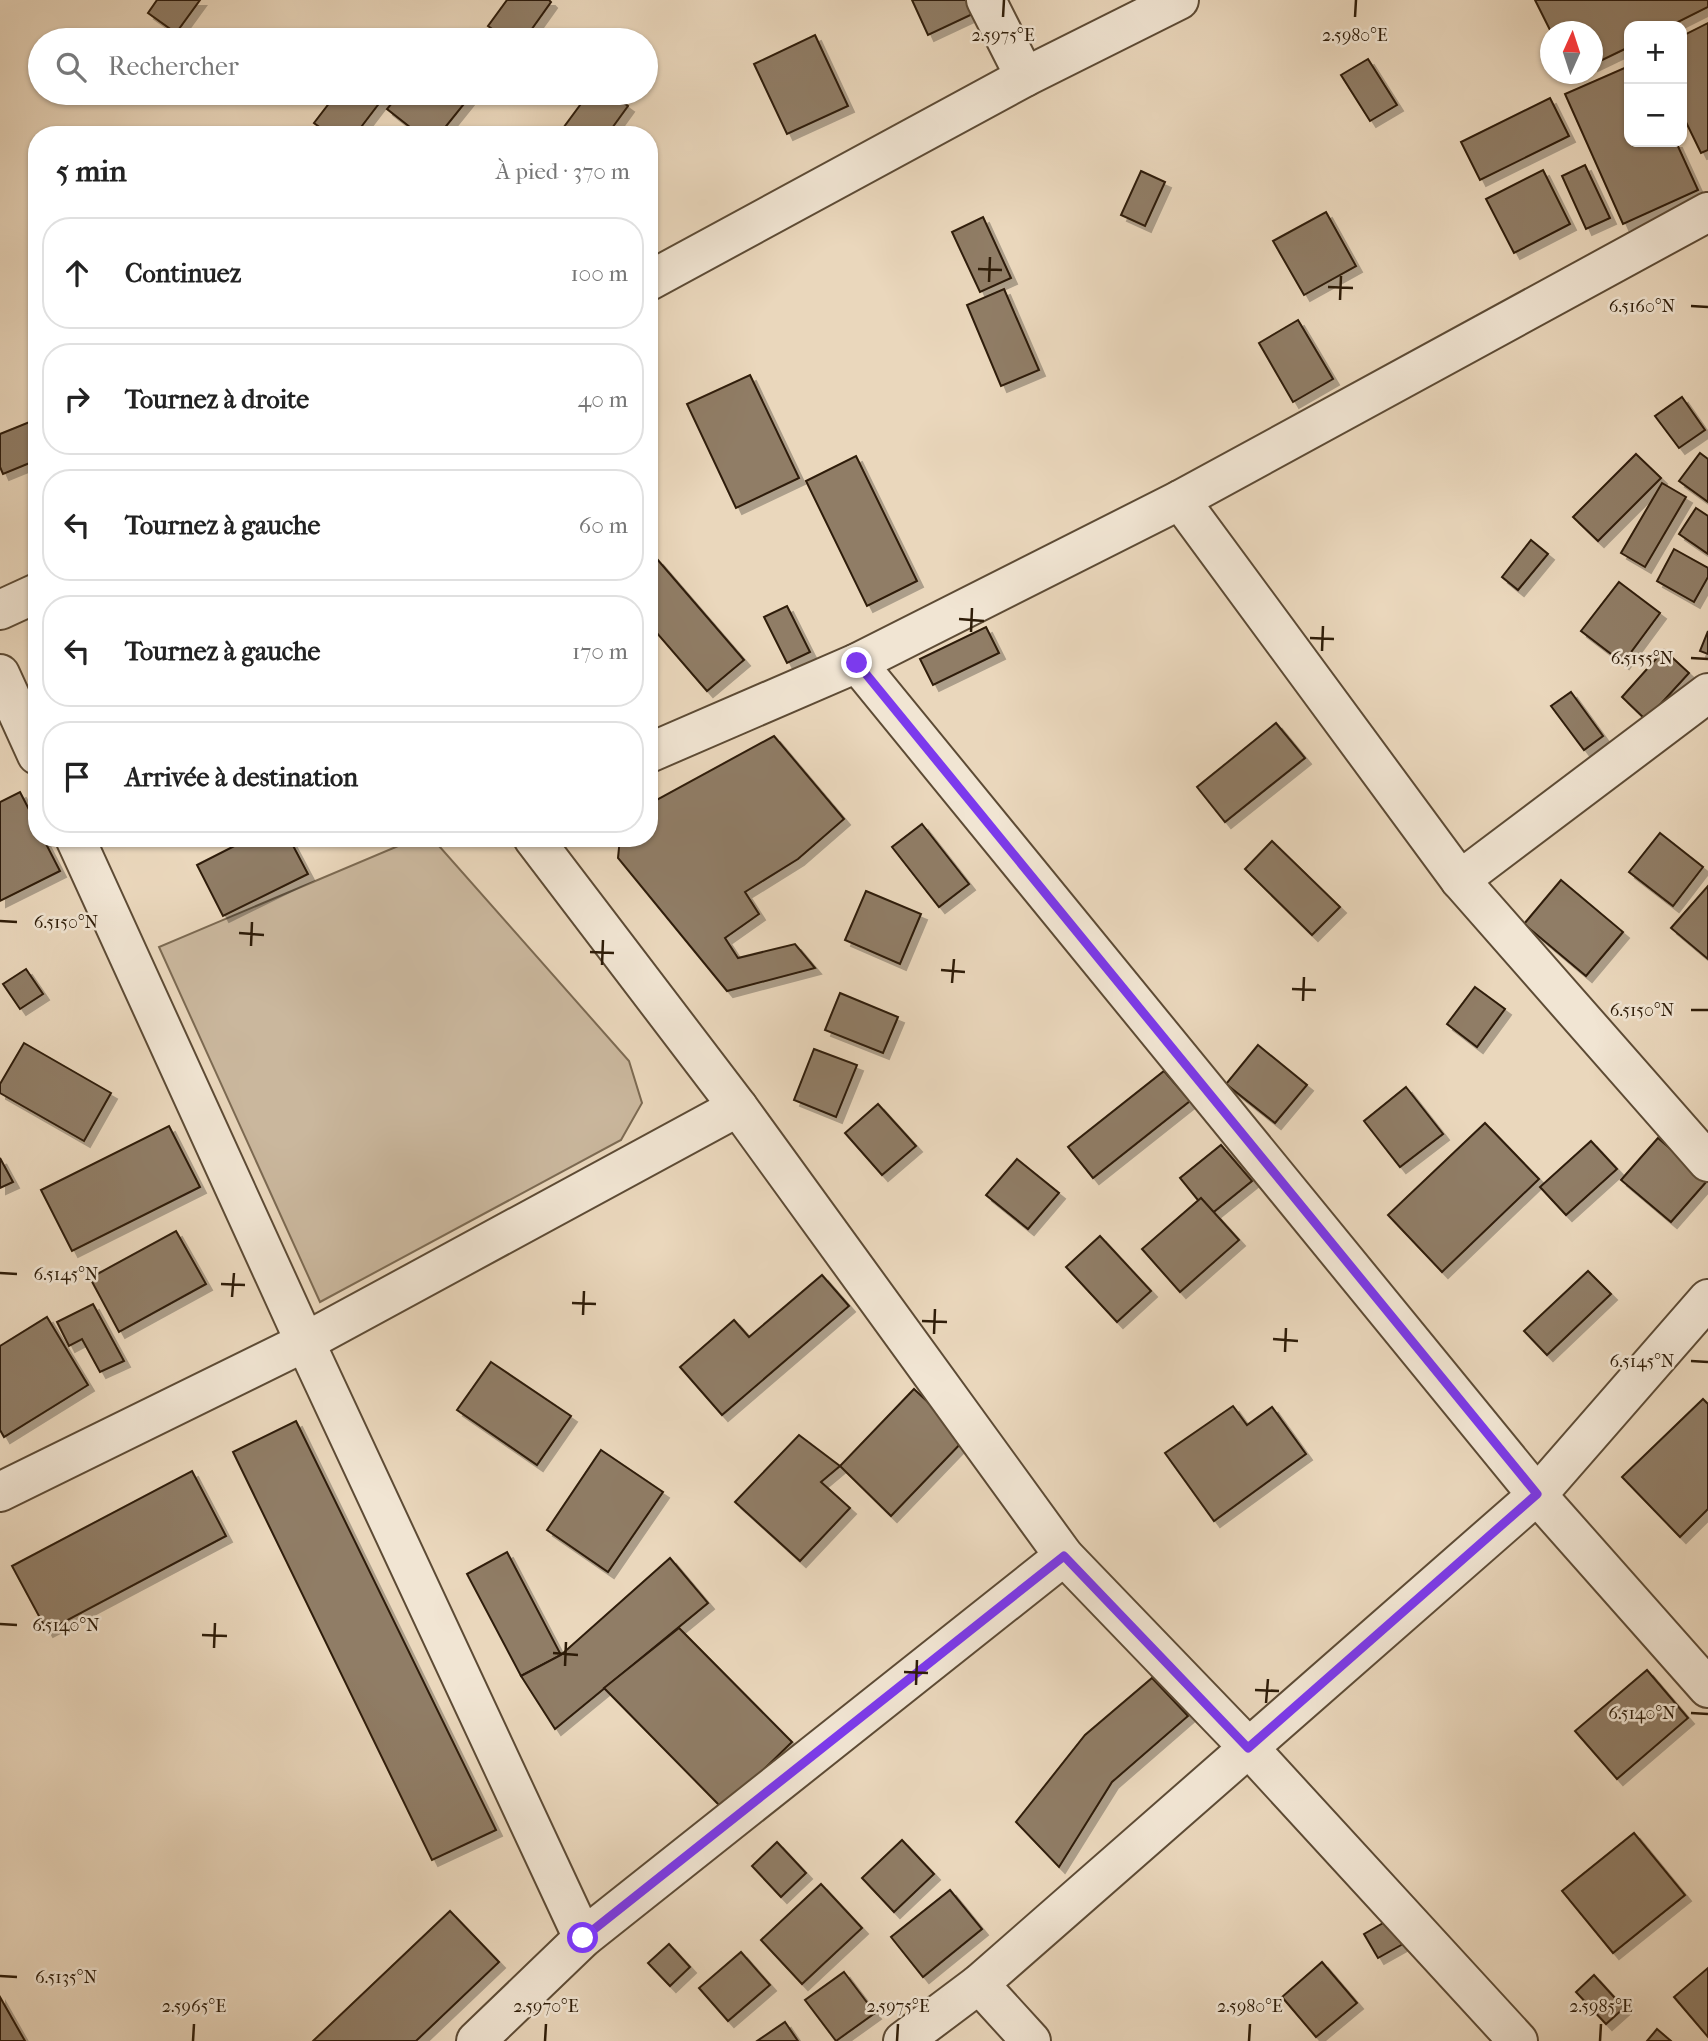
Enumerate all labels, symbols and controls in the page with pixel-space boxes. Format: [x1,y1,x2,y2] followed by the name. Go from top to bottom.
[1540,21,1603,84] north arrow
[1624,21,1687,147] map controls
[1624,21,1687,84] button: +
[971,25,1035,46] text: 2.5975°E
[1322,25,1388,46] text: 2.5980°E
[28,28,658,105] search box
[52,48,90,86] icon: search
[108,51,239,82] text: Rechercher
[1624,84,1687,147] button: −
[56,154,127,189] text: 5 min
[496,158,630,185] text: À pied · 370 m
[58,254,96,292] icon: ahead
[125,258,241,289] text: Continuez
[570,260,628,287] text: 100 m
[1609,296,1676,317] text: 6.5160°N
[58,380,96,418] icon: right
[125,384,309,415] text: Tournez à droite
[578,386,628,413] text: 40 m
[58,506,96,544] icon: left
[125,510,320,541] text: Tournez à gauche
[579,512,628,539] text: 60 m
[58,632,96,670] icon: left
[125,636,320,667] text: Tournez à gauche
[572,638,628,665] text: 170 m
[841,647,872,678] route end
[1611,648,1674,669] text: 6.5155°N
[58,758,96,796] icon: arrive
[125,762,358,793] text: Arrivée à destination
[34,912,99,933] text: 6.5150°N
[1610,1000,1675,1021] text: 6.5150°N
[34,1264,99,1285] text: 6.5145°N
[1610,1351,1675,1372] text: 6.5145°N
[32,1615,100,1636] text: 6.5140°N
[1608,1703,1676,1724] text: 6.5140°N
[567,1922,598,1953] route start
[35,1967,97,1988] text: 6.5135°N
[162,1996,226,2017] text: 2.5965°E
[513,1996,579,2017] text: 2.5970°E
[866,1996,930,2017] text: 2.5975°E
[1217,1996,1283,2017] text: 2.5980°E
[1569,1996,1633,2017] text: 2.5985°E

